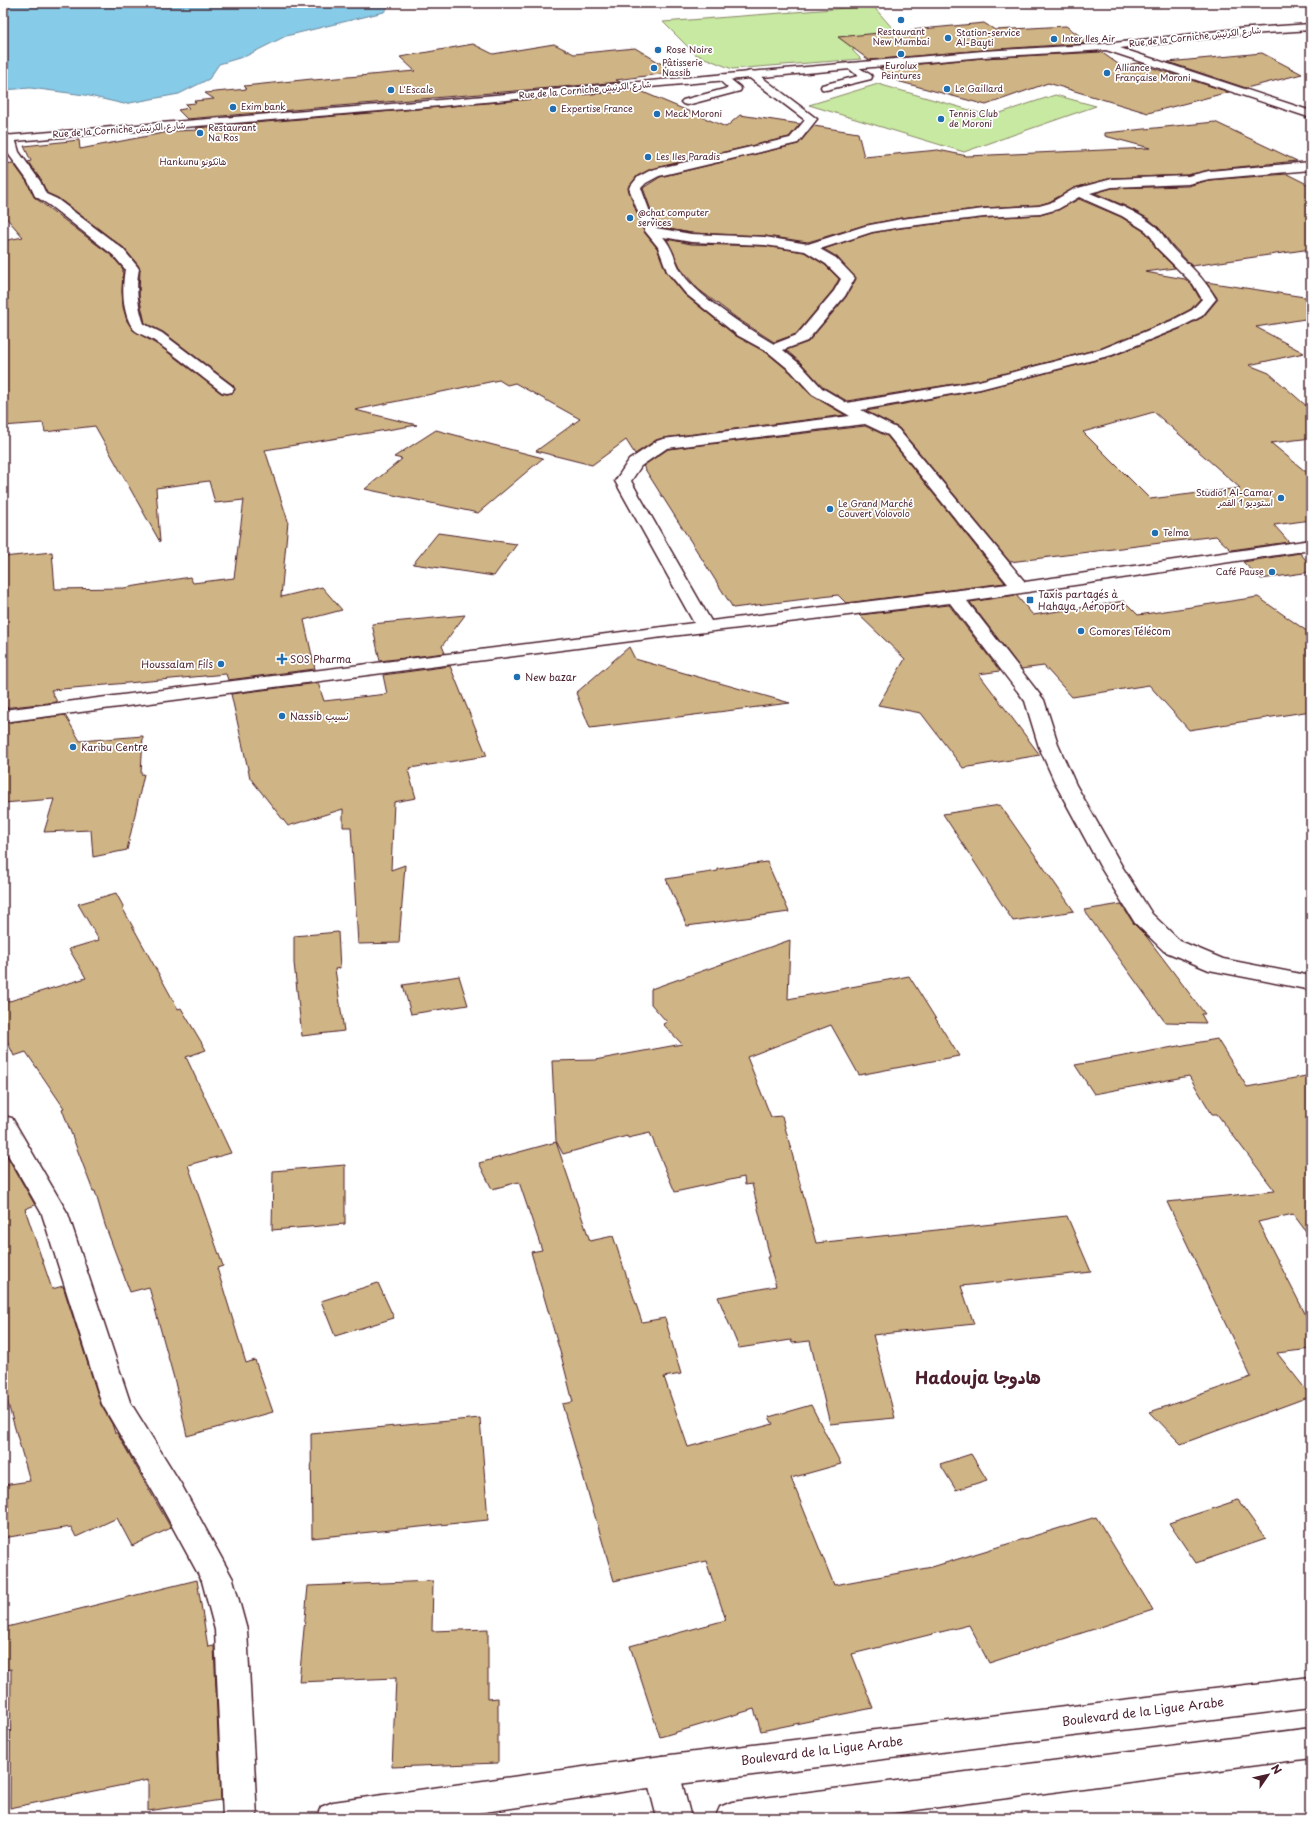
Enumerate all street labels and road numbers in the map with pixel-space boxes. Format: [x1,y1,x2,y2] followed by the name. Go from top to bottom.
[1128,22,1262,50] street label: Rue de la Corniche شارع الكرنيش
[518,76,652,102] street label: Rue de la Corniche شارع الكرنيش
[52,117,186,141] street label: Rue de la Corniche شارع الكرنيش
[1061,1692,1225,1730] street label: Boulevard de la Ligue Arabe
[740,1731,904,1769] street label: Boulevard de la Ligue Arabe

